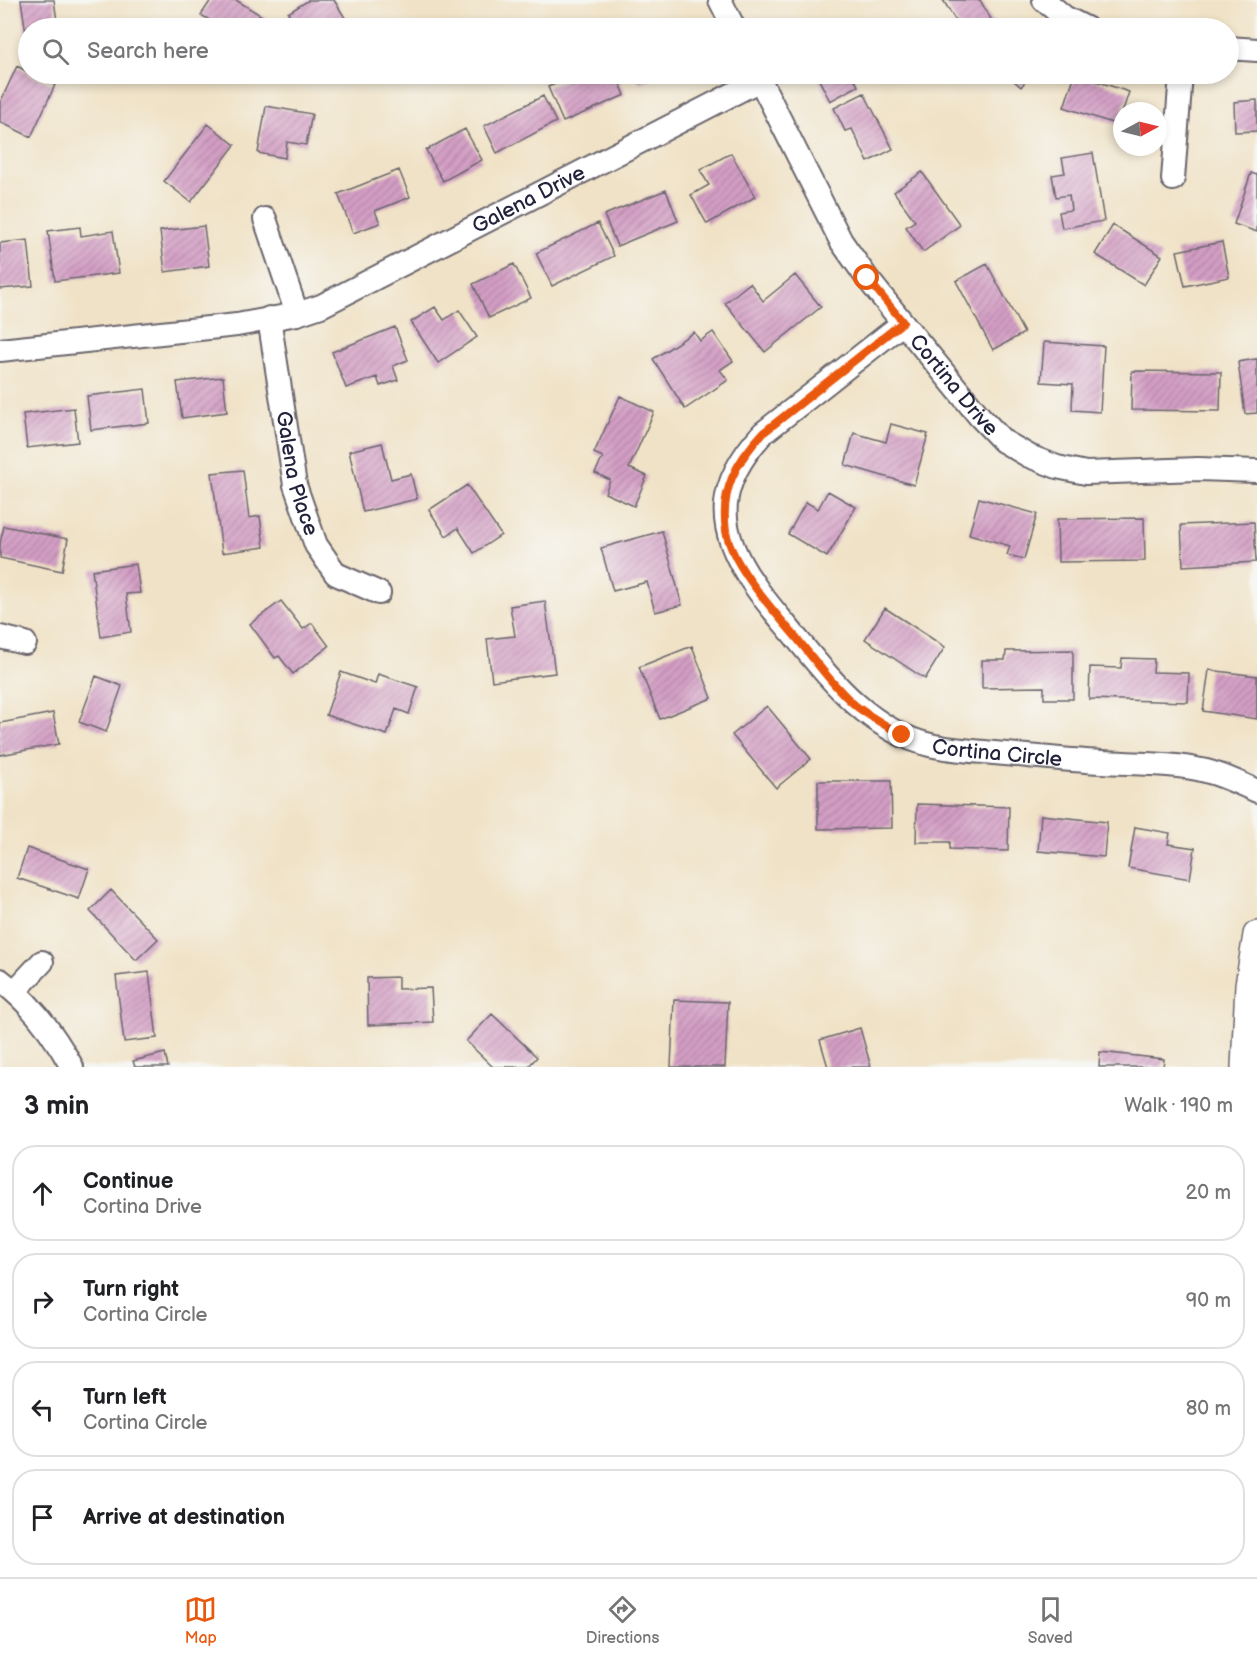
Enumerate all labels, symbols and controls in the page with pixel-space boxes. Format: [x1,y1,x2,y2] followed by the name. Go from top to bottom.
[18,18,1239,84] search box
[39,35,72,68] icon: search
[87,38,209,65] text: Search here
[1113,102,1167,156] north arrow
[468,160,589,239] street label: Galena Drive
[853,264,879,290] route start
[905,329,1004,441] street label: Cortina Drive
[271,409,324,539] street label: Galena Place
[888,721,914,747] route end
[930,733,1063,772] street label: Cortina Circle
[24,1091,89,1122] text: 3 min
[1124,1094,1233,1118] text: Walk · 190 m
[83,1168,173,1195] text: Continue
[26,1177,59,1210] icon: ahead
[1186,1181,1231,1205] text: 20 m
[83,1195,202,1219] text: Cortina Drive
[83,1276,179,1303] text: Turn right
[26,1285,59,1318] icon: right
[1186,1289,1231,1313] text: 90 m
[83,1303,207,1327] text: Cortina Circle
[83,1384,167,1411] text: Turn left
[26,1393,59,1426] icon: left
[1186,1397,1231,1421] text: 80 m
[83,1411,207,1435] text: Cortina Circle
[26,1501,59,1534] icon: arrive
[83,1504,285,1531] text: Arrive at destination
[184,1593,217,1648] tab: Map
[586,1593,659,1648] tab: Directions
[1028,1593,1073,1648] tab: Saved

